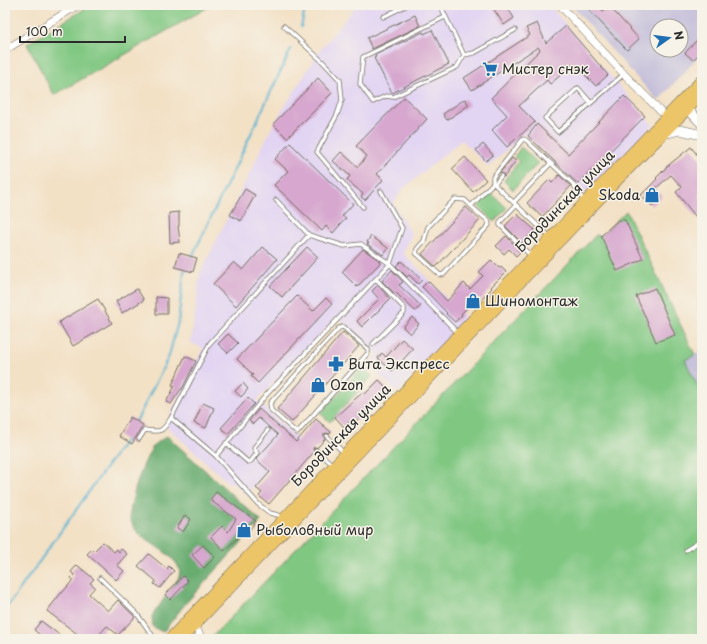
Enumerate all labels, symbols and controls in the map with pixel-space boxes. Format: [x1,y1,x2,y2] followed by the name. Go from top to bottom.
[20,18,125,44] scale bar
[649,18,689,58] north arrow
[26,22,63,40] text: 100 m
[670,29,689,42] text: N
[502,58,590,79] place label: Мистер снэк
[481,60,499,78] supermarket icon: Мистер снэк
[510,145,619,257] street label: Бородинская улица
[598,184,640,205] place label: Skoda
[643,186,661,204] shop icon: Skoda
[485,290,579,311] place label: Шиномонтаж
[464,292,482,310] shop icon: Шиномонтаж
[348,353,450,374] place label: Вита Экспресс
[327,355,345,373] pharmacy icon: Вита Экспресс
[330,374,363,395] place label: Ozon
[309,376,327,394] shop icon: Ozon
[286,379,395,491] street label: Бородинская улица
[256,519,374,540] place label: Рыболовный мир
[235,521,253,539] shop icon: Рыболовный мир

